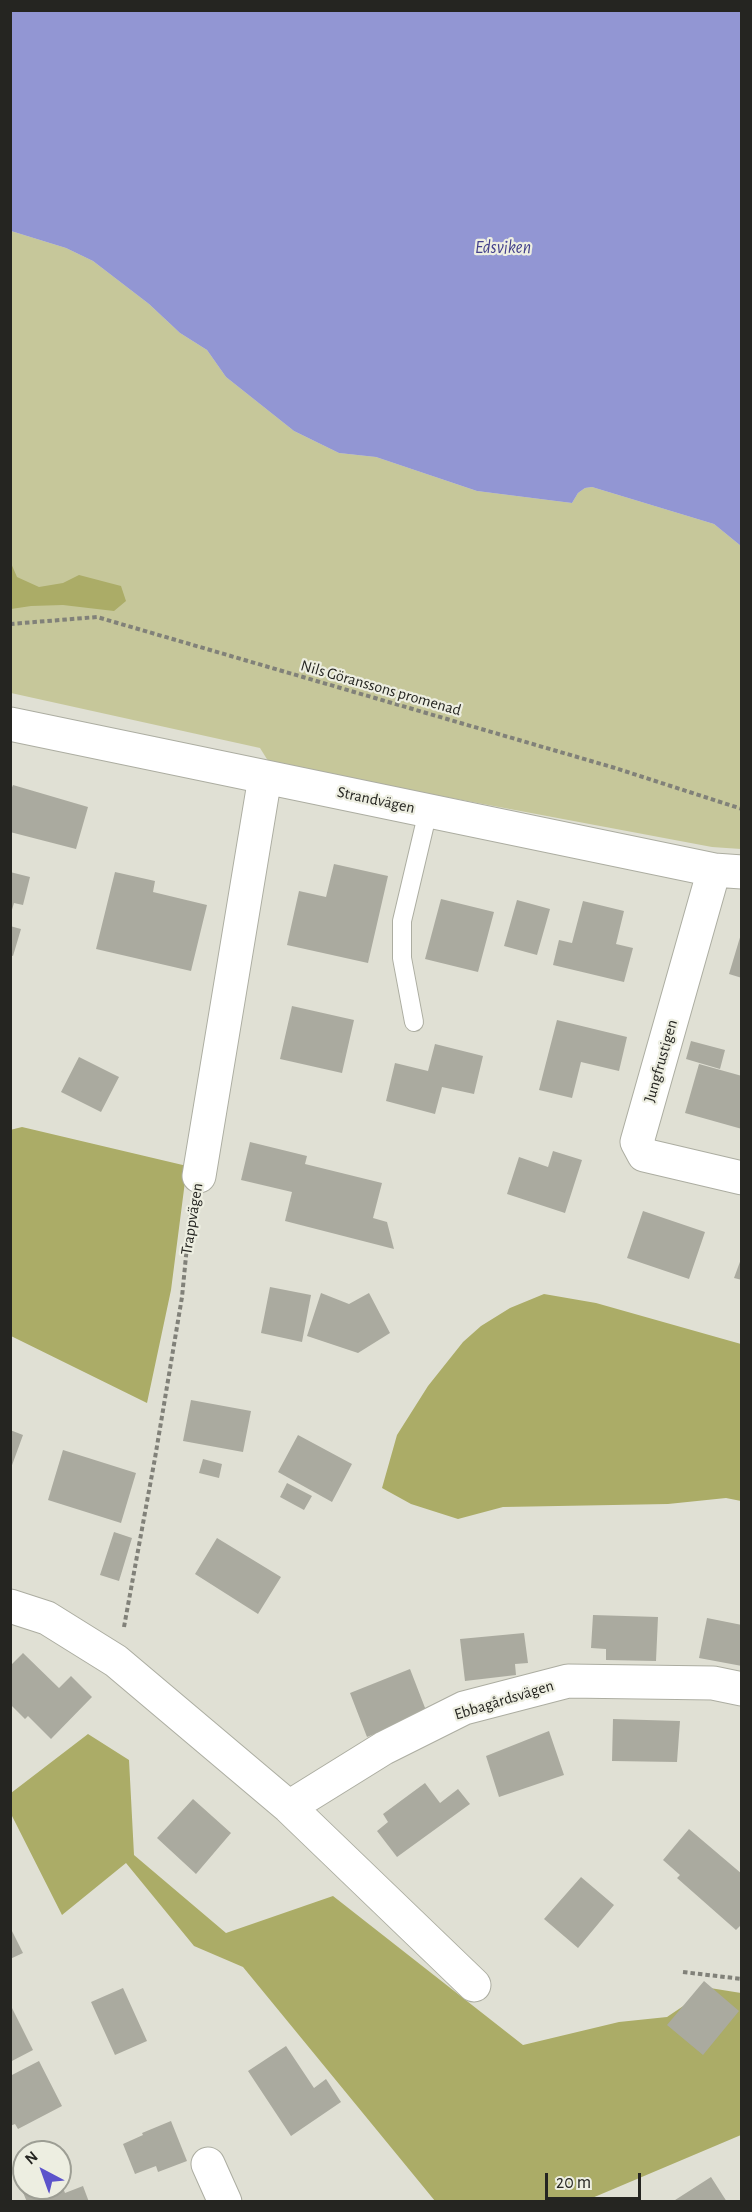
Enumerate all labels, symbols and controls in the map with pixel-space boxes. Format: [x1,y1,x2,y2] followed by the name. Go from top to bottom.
[475,237,531,259] water label: Edsviken
[299,656,463,720] street label: Nils Göranssons promenad
[335,782,417,818] street label: Strandvägen
[640,1017,682,1105] street label: Jungfrustigen
[177,1182,207,1256] street label: Trappvägen
[452,1676,556,1724] street label: Ebbagårdsvägen
[12,2140,72,2200] north arrow
[22,2148,41,2168] text: N
[548,2161,644,2199] scale bar
[556,2174,591,2192] text: 20 m

